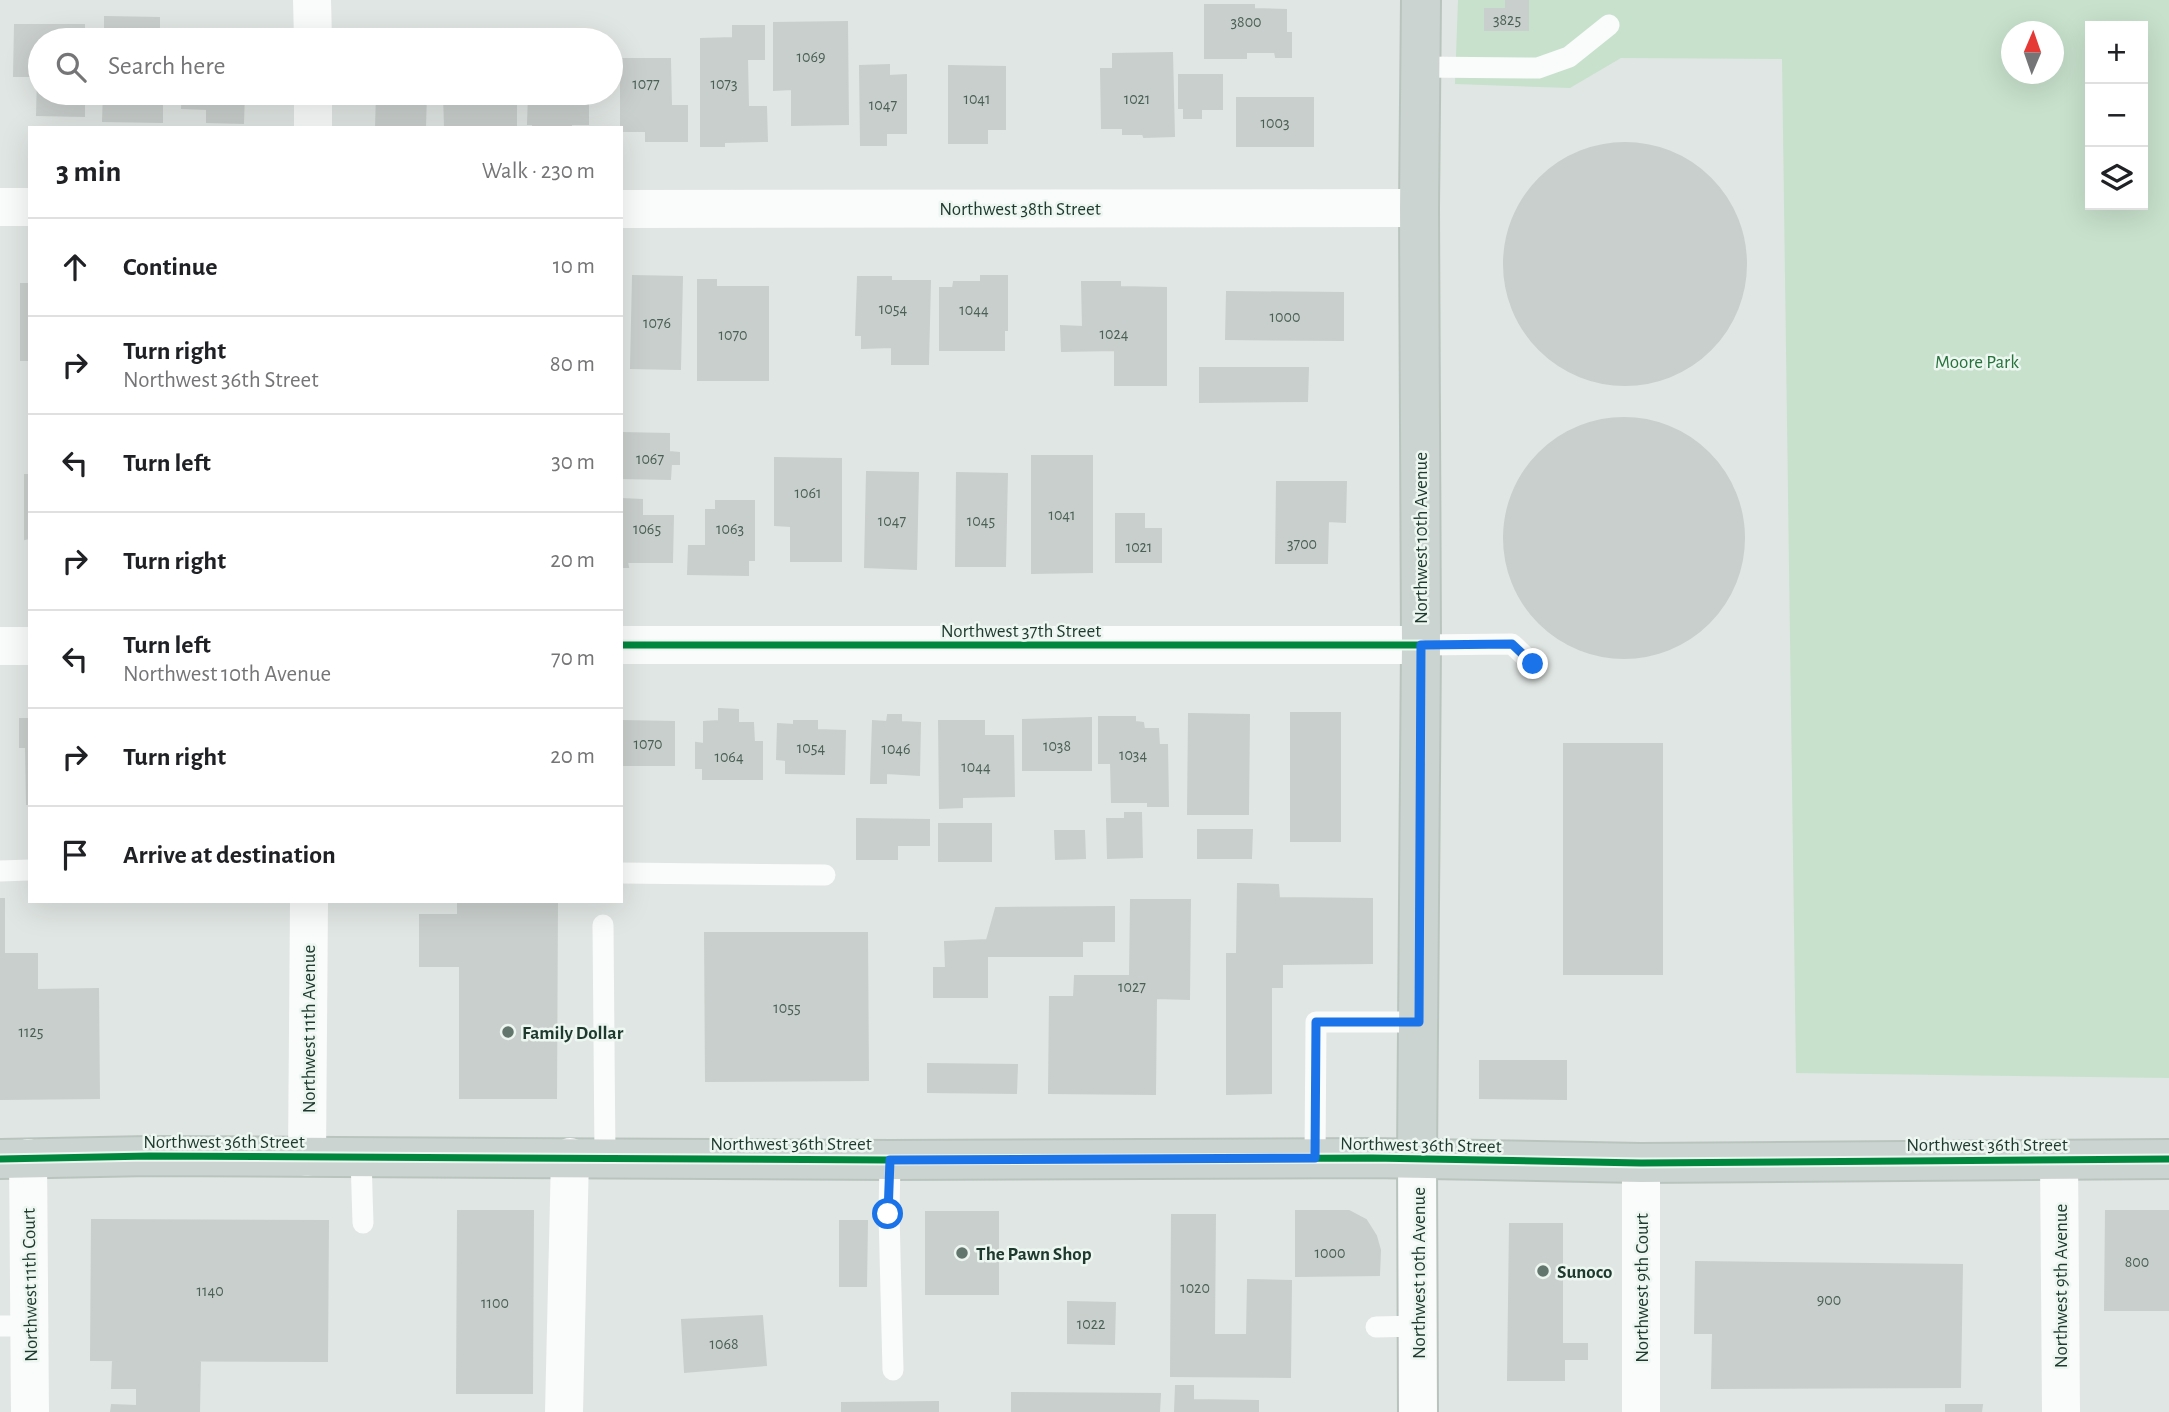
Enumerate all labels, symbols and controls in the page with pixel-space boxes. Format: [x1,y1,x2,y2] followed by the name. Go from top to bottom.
[1493,12,1521,28] house number: 3825
[1230,14,1262,30] house number: 3800
[2001,21,2064,84] north arrow
[2085,21,2148,210] map controls
[2085,21,2148,84] button: +
[28,28,623,105] search box
[52,48,90,86] icon: search
[797,49,826,65] house number: 1069
[108,53,226,79] text: Search here
[632,76,660,92] house number: 1077
[710,76,738,92] house number: 1073
[2085,84,2148,147] button: −
[963,91,991,107] house number: 1041
[1124,91,1150,107] house number: 1021
[869,97,897,113] house number: 1047
[1261,115,1290,131] house number: 1003
[2085,147,2148,210] button: layers
[56,157,121,187] text: 3 min
[482,160,595,183] text: Walk · 230 m
[939,200,1101,219] street label: Northwest 38th Street
[56,248,94,286] icon: ahead
[123,254,218,280] text: Continue
[553,255,595,278] text: 10 m
[879,301,907,317] house number: 1054
[959,302,989,318] house number: 1044
[1270,309,1300,325] house number: 1000
[643,315,671,331] house number: 1076
[1100,326,1129,342] house number: 1024
[718,327,748,343] house number: 1070
[123,338,226,364] text: Turn right
[56,346,94,384] icon: right
[550,353,595,376] text: 80 m
[1935,353,2019,372] park label: Moore Park
[123,369,319,392] text: Northwest 36th Street
[56,444,94,482] icon: left
[123,450,211,476] text: Turn left
[551,451,595,474] text: 30 m
[636,451,664,467] house number: 1067
[1412,452,1431,624] street label: Northwest 10th Avenue
[795,485,821,501] house number: 1061
[1048,507,1076,523] house number: 1041
[878,513,906,529] house number: 1047
[967,513,995,529] house number: 1045
[633,521,661,537] house number: 1065
[716,521,744,537] house number: 1063
[1287,536,1317,552] house number: 3700
[1126,539,1152,555] house number: 1021
[56,542,94,580] icon: right
[123,548,226,574] text: Turn right
[550,549,595,572] text: 20 m
[941,622,1101,641] street label: Northwest 37th Street
[123,632,211,658] text: Turn left
[56,640,94,678] icon: left
[551,647,595,670] text: 70 m
[1517,648,1548,679] route end
[123,663,331,686] text: Northwest 10th Avenue
[633,736,663,752] house number: 1070
[56,738,94,776] icon: right
[1043,738,1071,754] house number: 1038
[797,740,825,756] house number: 1054
[881,741,911,757] house number: 1046
[123,744,226,770] text: Turn right
[550,745,595,768] text: 20 m
[1119,747,1147,763] house number: 1034
[714,749,744,765] house number: 1064
[961,759,991,775] house number: 1044
[56,836,94,874] icon: arrive
[123,842,336,868] text: Arrive at destination
[300,945,319,1113] street label: Northwest 11th Avenue
[1118,979,1146,995] house number: 1027
[773,1000,801,1016] house number: 1055
[19,1024,43,1040] house number: 1125
[500,1024,516,1040] marker: Family Dollar
[522,1024,624,1043] place label: Family Dollar
[143,1133,305,1152] street label: Northwest 36th Street
[710,1135,872,1154] street label: Northwest 36th Street
[1340,1135,1502,1156] street label: Northwest 36th Street
[1906,1136,2068,1155] street label: Northwest 36th Street
[1410,1187,1429,1359] street label: Northwest 10th Avenue
[872,1198,903,1229] route start
[2052,1204,2071,1368] street label: Northwest 9th Avenue
[20,1208,41,1362] street label: Northwest 11th Court
[1633,1213,1652,1363] street label: Northwest 9th Court
[954,1245,970,1261] marker: The Pawn Shop
[976,1245,1092,1264] place label: The Pawn Shop
[1315,1245,1345,1261] house number: 1000
[2125,1254,2149,1270] house number: 800
[1535,1263,1551,1279] marker: Sunoco
[1557,1263,1612,1282] place label: Sunoco
[1180,1280,1210,1296] house number: 1020
[196,1283,224,1299] house number: 1140
[1817,1292,1841,1308] house number: 900
[481,1295,509,1311] house number: 1100
[1077,1316,1105,1332] house number: 1022
[709,1336,739,1352] house number: 1068

